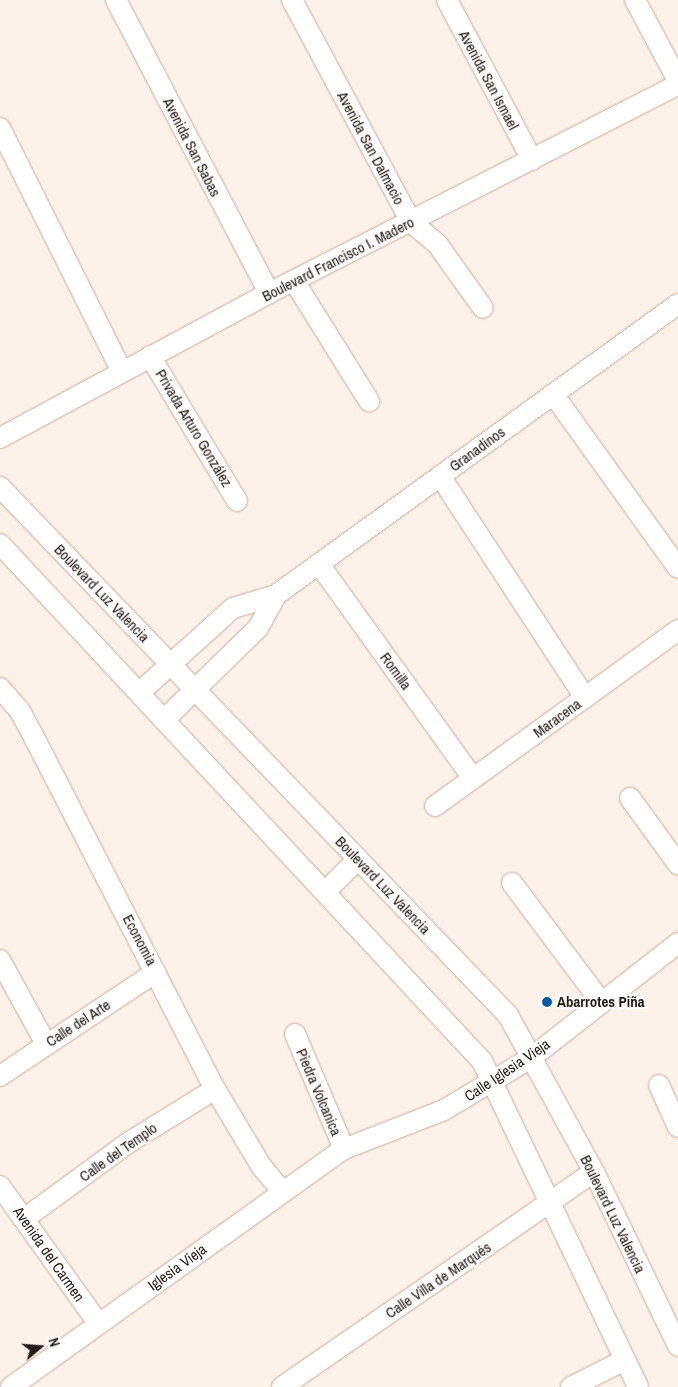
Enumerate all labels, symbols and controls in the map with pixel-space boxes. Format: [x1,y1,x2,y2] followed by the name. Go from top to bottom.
[455,27,523,133] street label: Avenida San Ismael
[334,88,408,208] street label: Avenida San Dalmacio
[159,95,225,199] street label: Avenida San Sabas
[259,213,417,305] street label: Boulevard Francisco I. Madero
[152,366,236,490] street label: Privada Arturo González
[446,423,508,475] street label: Granadinos
[51,540,153,646] street label: Boulevard Luz Valencia
[376,649,416,693] street label: Romilla
[530,695,584,741] street label: Maracena
[332,832,434,938] street label: Boulevard Luz Valencia
[119,911,161,969] street label: Economia
[557,993,644,1011] place label: Abarrotes Piña
[42,995,114,1051] street label: Calle del Arte
[541,996,553,1008] marker: Abarrotes Piña
[461,1035,553,1105] street label: Calle Iglesia Vieja
[293,1046,345,1138] street label: Piedra Volcanica
[76,1119,160,1185] street label: Calle del Templo
[577,1152,649,1276] street label: Boulevard Luz Valencia
[10,1203,88,1305] street label: Avenida del Carmen
[382,1238,494,1322] street label: Calle Villa de Marqués
[144,1240,210,1294] street label: Iglesia Vieja
[15,1322,65,1372] north arrow
[44,1336,64,1349] text: N

